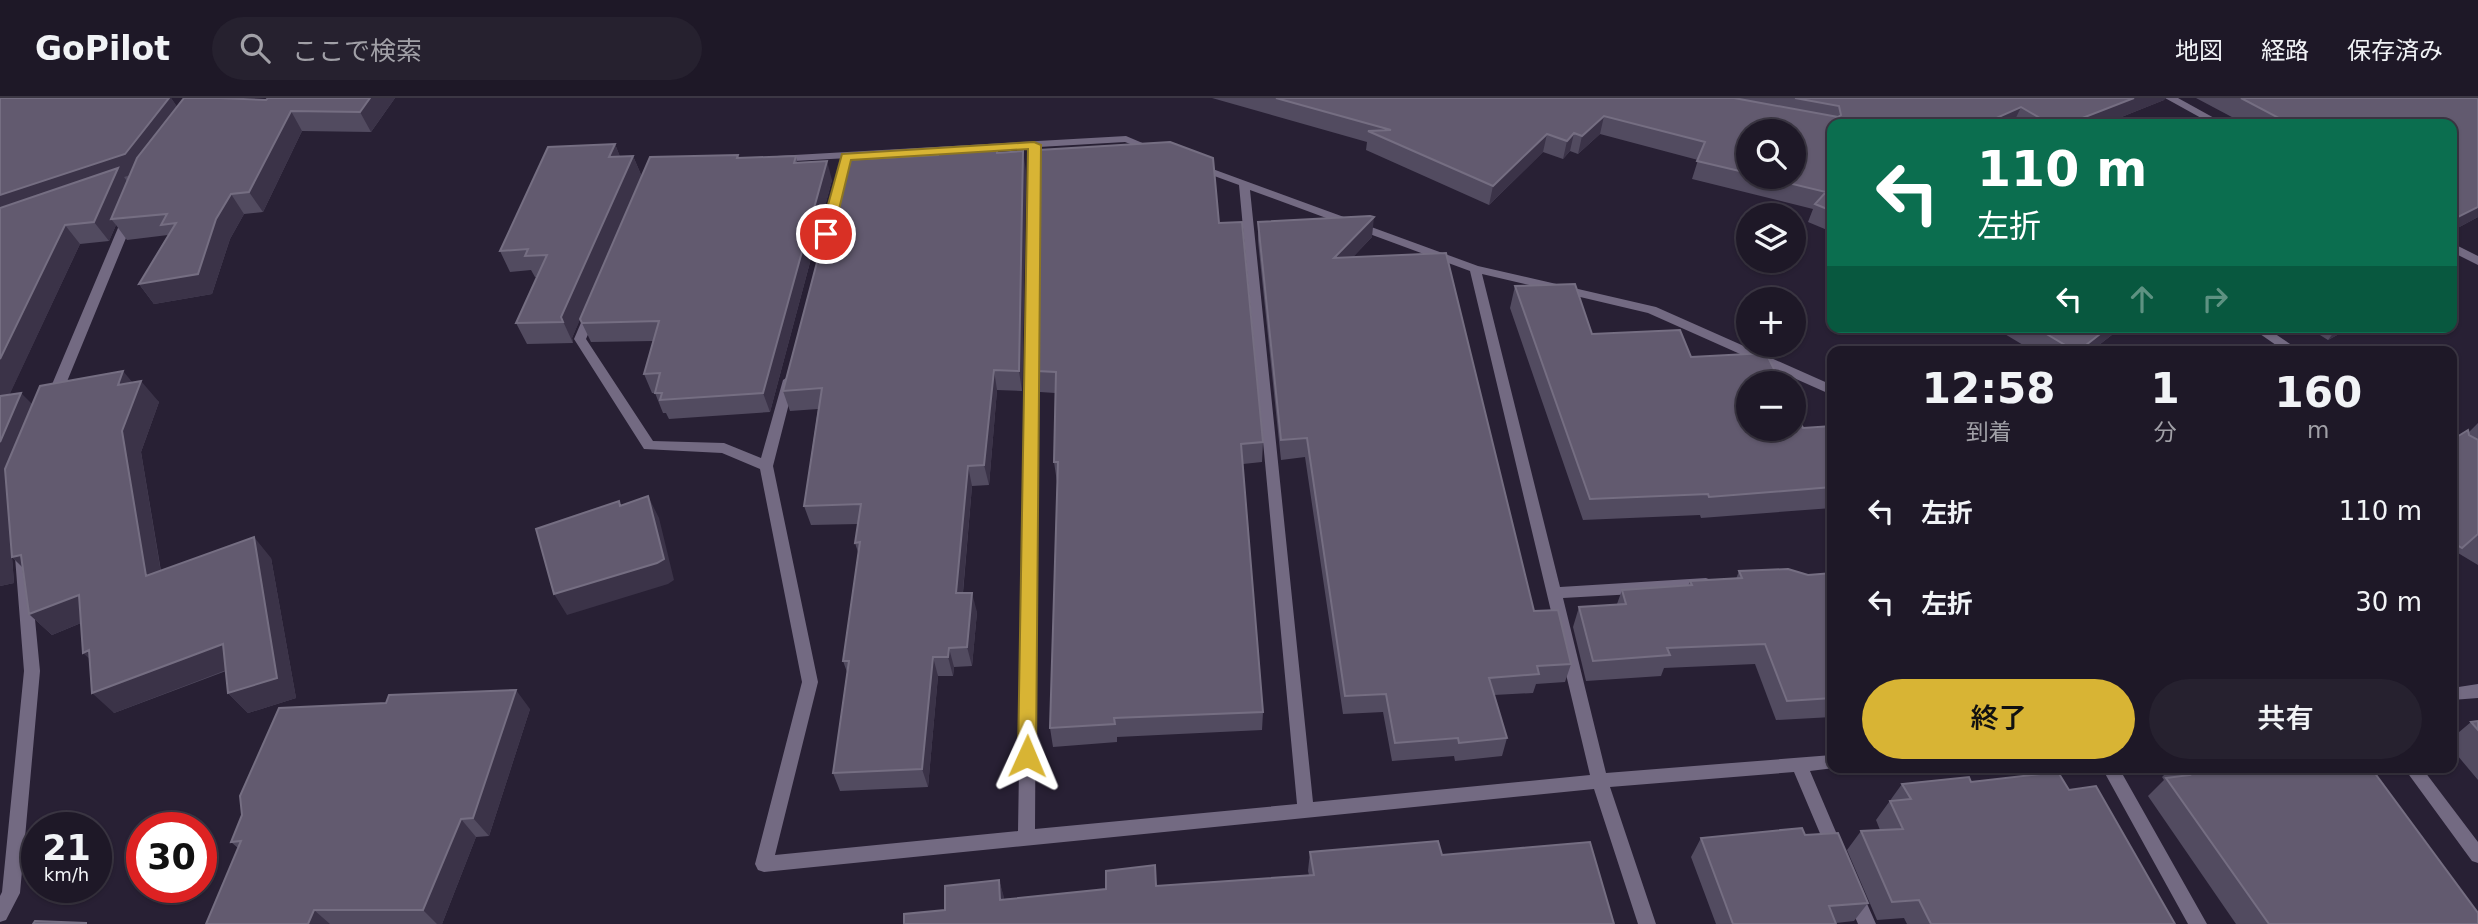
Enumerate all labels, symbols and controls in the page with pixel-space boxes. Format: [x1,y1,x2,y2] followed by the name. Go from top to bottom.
[212,17,702,80] search box
[35,29,170,68] text: GoPilot
[236,29,274,67] icon: search
[292,36,422,66] text: ここで検索
[2175,37,2223,65] text: 地図
[2261,37,2309,65] text: 経路
[2347,37,2443,65] text: 保存済み
[1736,119,1806,441] map controls
[1736,119,1806,189] button: search
[1977,141,2147,198] text: 110 m
[1862,147,1953,238] icon: left
[1736,203,1806,273] button: layers
[796,204,856,264] pin
[1977,207,2041,245] text: 左折
[807,215,845,253] icon: arrive
[2050,280,2088,318] icon: left
[2123,280,2161,318] icon: ahead
[2196,280,2234,318] icon: right
[1736,287,1806,357] button: +
[1922,364,2056,413] text: 12:58
[2150,364,2180,413] text: 1
[2274,368,2362,417] text: 160
[1736,371,1806,441] button: −
[2307,417,2330,443] text: m
[1966,419,2012,445] text: 到着
[2154,419,2177,445] text: 分
[1862,492,1900,530] icon: left
[2339,496,2422,526] text: 110 m
[1921,498,1973,528] text: 左折
[1862,583,1900,621] icon: left
[2355,587,2422,617] text: 30 m
[1921,589,1973,619] text: 左折
[1862,679,2135,759] button: 終了
[2149,679,2422,759] button: 共有
[990,719,1064,793] position arrow
[126,812,217,903] speed limit sign: 30
[42,828,91,868] text: 21
[44,864,89,885] text: km/h

